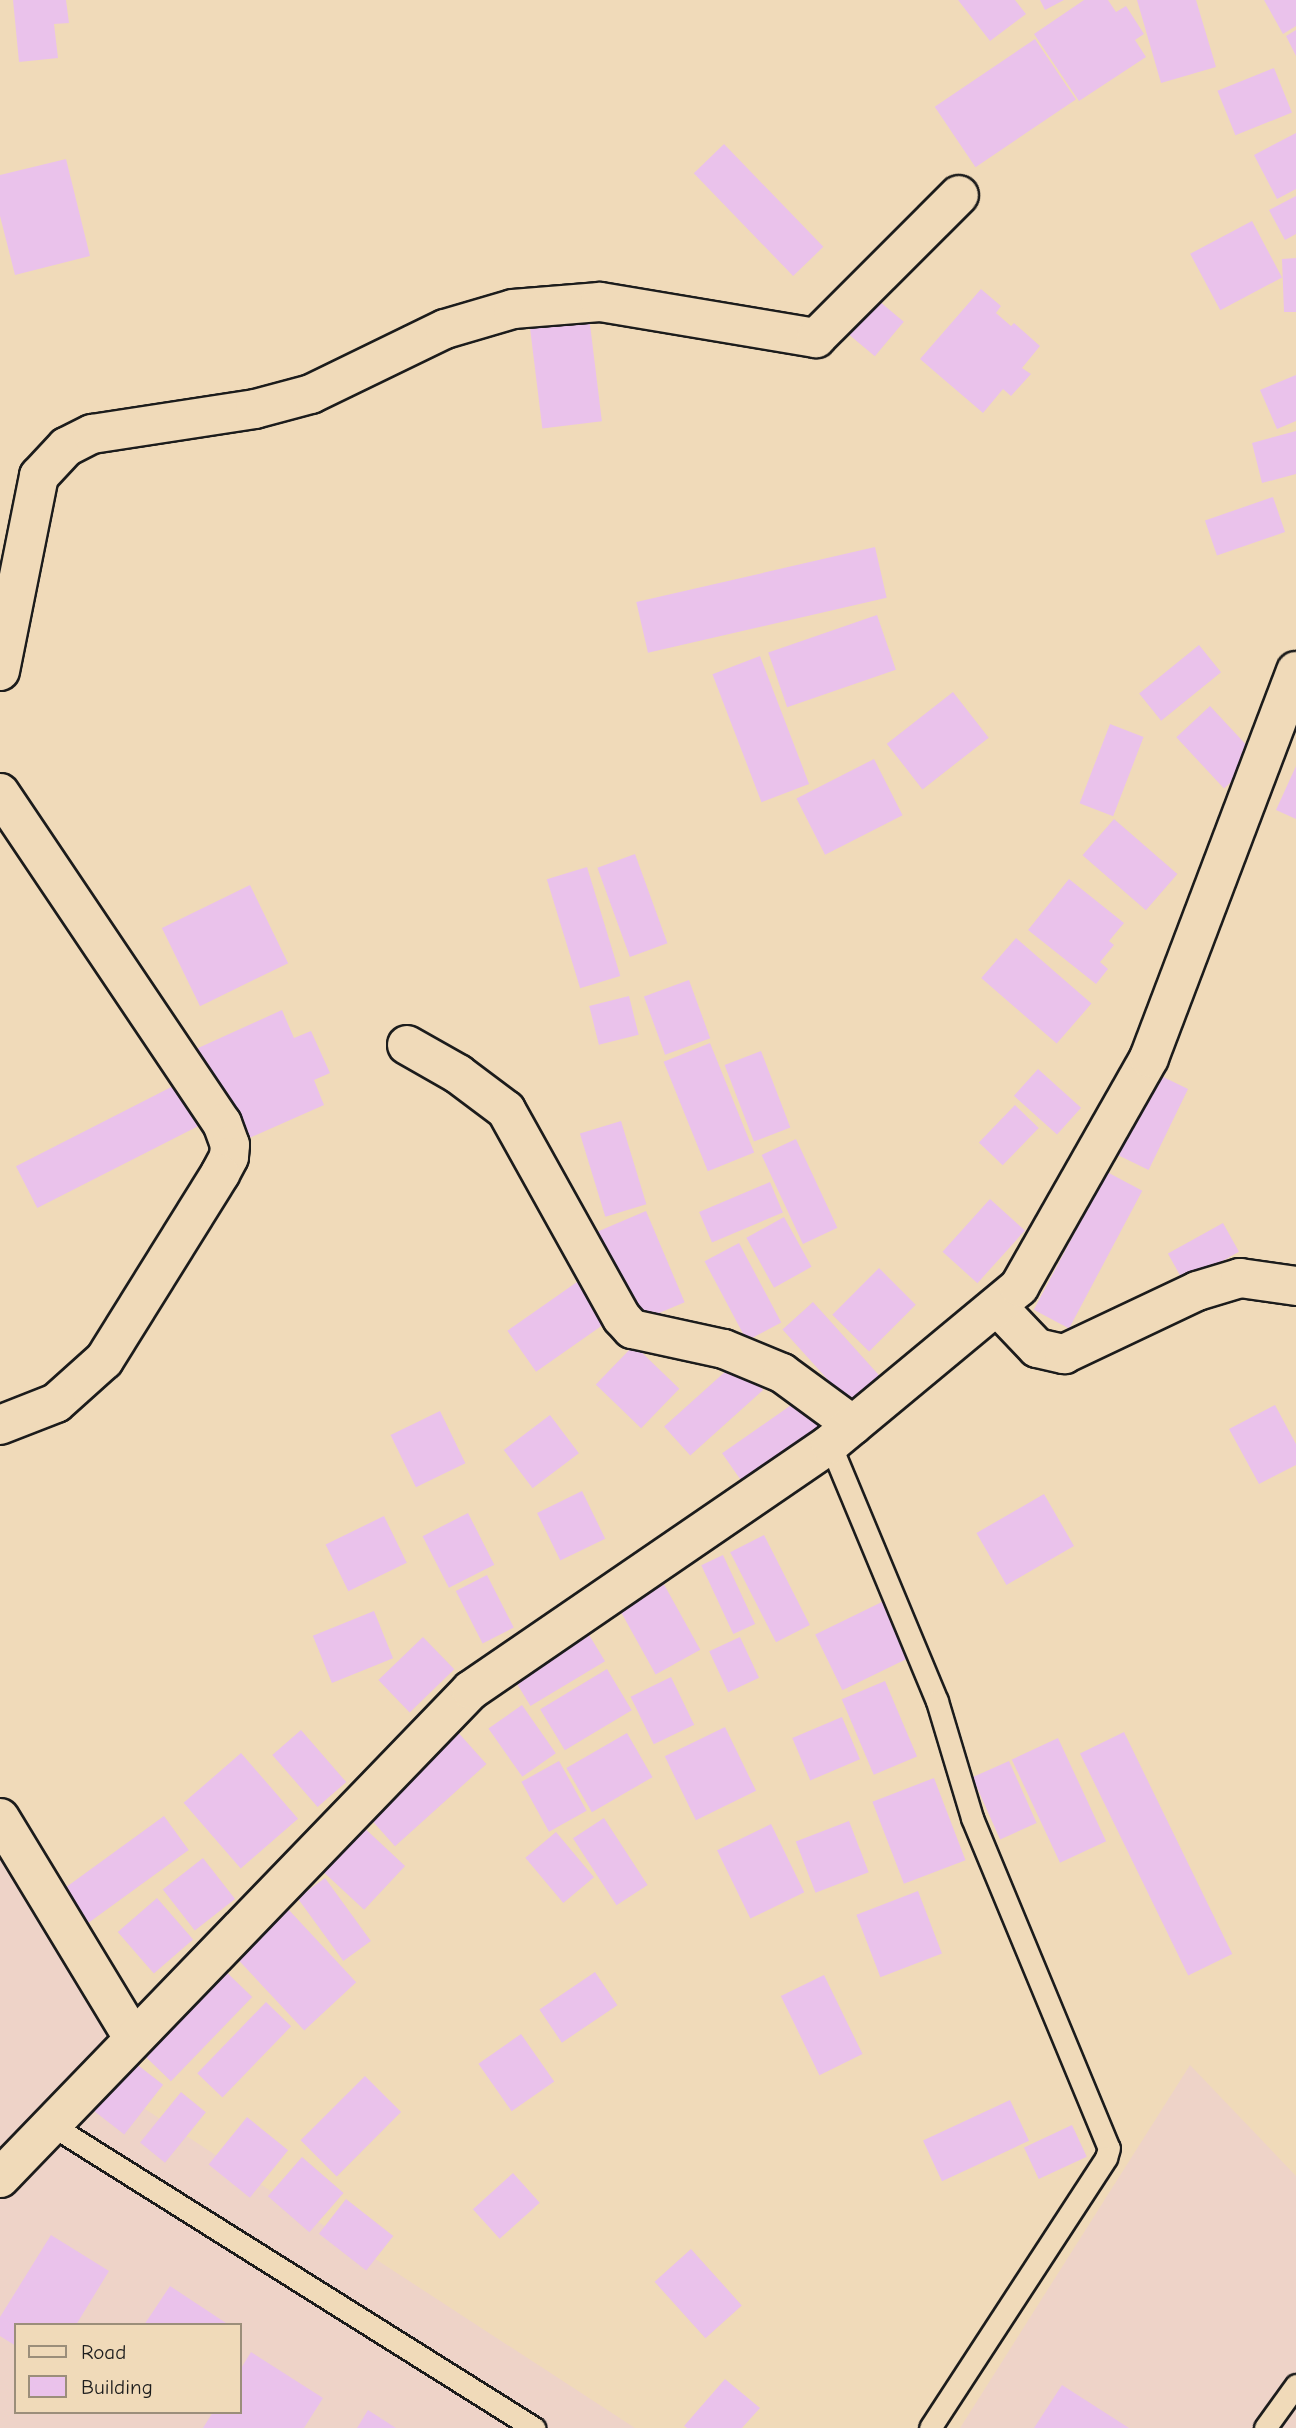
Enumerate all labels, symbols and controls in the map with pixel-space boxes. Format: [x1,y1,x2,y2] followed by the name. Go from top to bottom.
[14,2323,242,2414] legend
[81,2340,126,2364] text: Road
[81,2375,153,2399] text: Building

